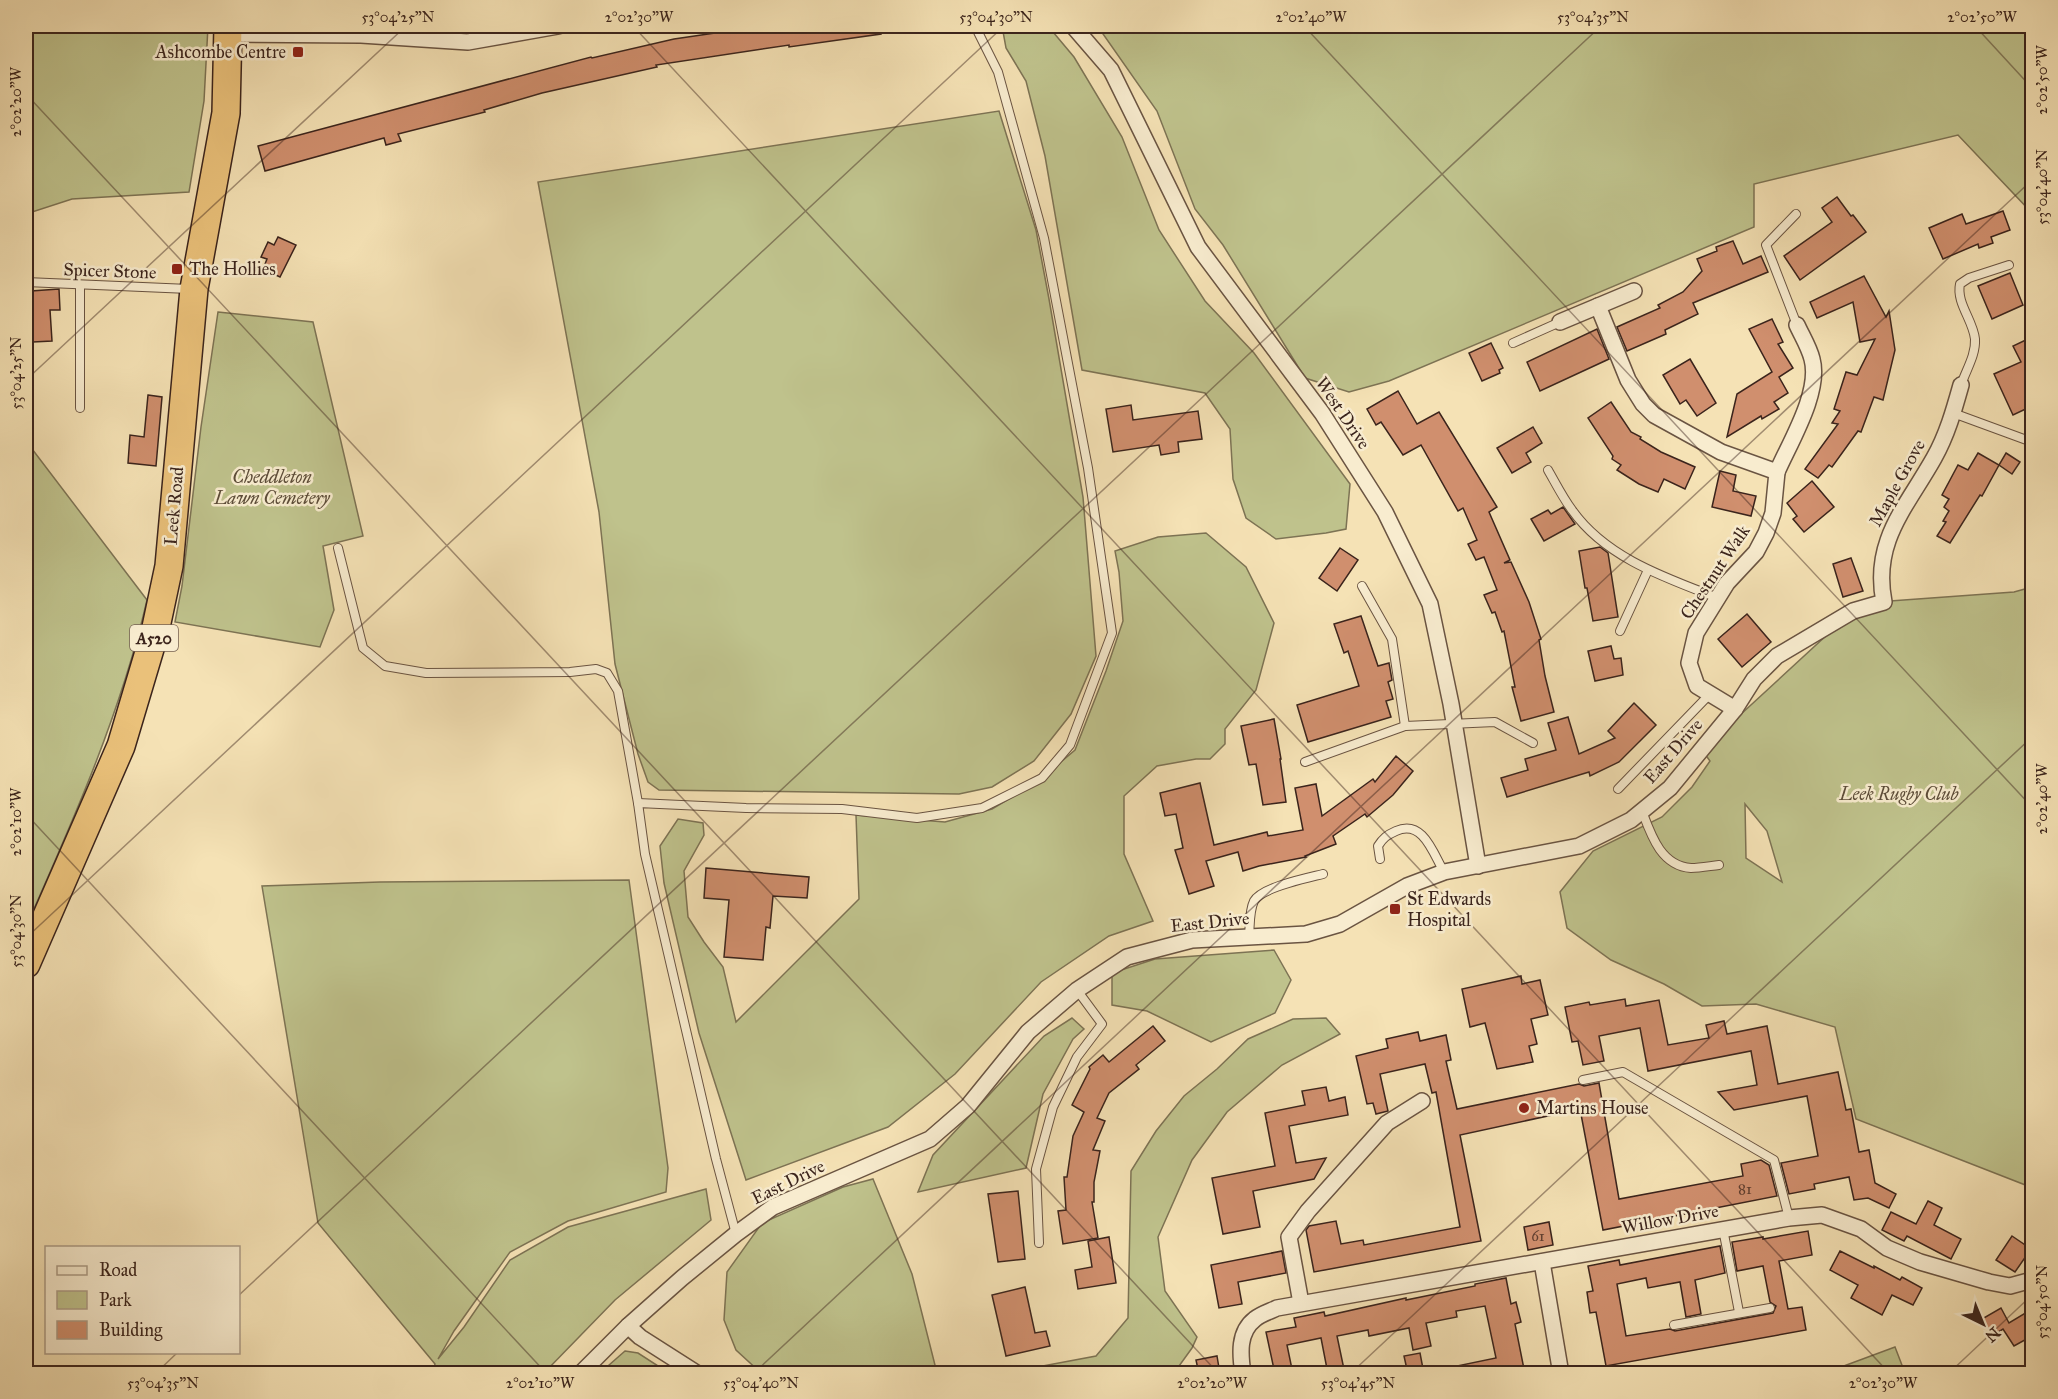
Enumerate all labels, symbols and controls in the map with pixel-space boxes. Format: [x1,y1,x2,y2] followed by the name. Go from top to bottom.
[361,8,435,26] text: 53°04'25"N
[605,8,674,26] text: 2°02'30"W
[959,8,1033,26] text: 53°04'30"N
[1275,8,1347,26] text: 2°02'40"W
[1557,8,1629,26] text: 53°04'35"N
[1947,8,2018,26] text: 2°02'50"W
[155,41,286,63] place label: Ashcombe Centre
[2033,44,2051,115] text: 2°02'50"W
[291,45,305,59] marker: Ashcombe Centre
[7,66,25,137] text: 2°02'20"W
[2033,149,2051,225] text: 53°04'40"N
[63,258,157,284] street label: Spicer Stone
[189,258,276,280] place label: The Hollies
[170,262,184,276] marker: The Hollies
[7,336,25,410] text: 53°04'25"N
[1311,373,1375,453] street label: West Drive
[1864,436,1930,530] street label: Maple Grove
[160,466,188,546] street label: Leek Road
[213,466,331,509] park label: Cheddleton Lawn Cemetery
[1675,520,1755,623] street label: Chestnut Walk
[130,625,178,651] road number: A520
[1639,714,1707,788] street label: East Drive
[2033,763,2051,835] text: 2°02'40"W
[1838,783,1959,805] park label: Leek Rugby Club
[7,787,25,856] text: 2°02'10"W
[1407,888,1491,931] place label: St Edwards Hospital
[7,894,25,968] text: 53°04'30"N
[1388,902,1402,916] marker: St Edwards Hospital
[1170,907,1250,937] street label: East Drive
[1536,1097,1649,1119] place label: Martins House
[1517,1101,1531,1115] marker: Martins House
[748,1155,828,1209] street label: East Drive
[1738,1180,1752,1198] house number: 81
[1620,1200,1720,1238] street label: Willow Drive
[1531,1227,1545,1245] house number: 61
[45,1246,240,1354] legend
[99,1259,137,1281] text: Road
[2033,1264,2051,1339] text: 53°04'50"N
[99,1289,132,1311] text: Park
[1953,1294,2013,1354] north arrow
[99,1319,163,1342] text: Building
[1981,1323,2004,1346] text: N
[127,1374,199,1392] text: 53°04'35"N
[506,1374,575,1392] text: 2°02'10"W
[723,1374,799,1392] text: 53°04'40"N
[1177,1374,1248,1392] text: 2°02'20"W
[1321,1374,1395,1392] text: 53°04'45"N
[1849,1374,1918,1392] text: 2°02'30"W

